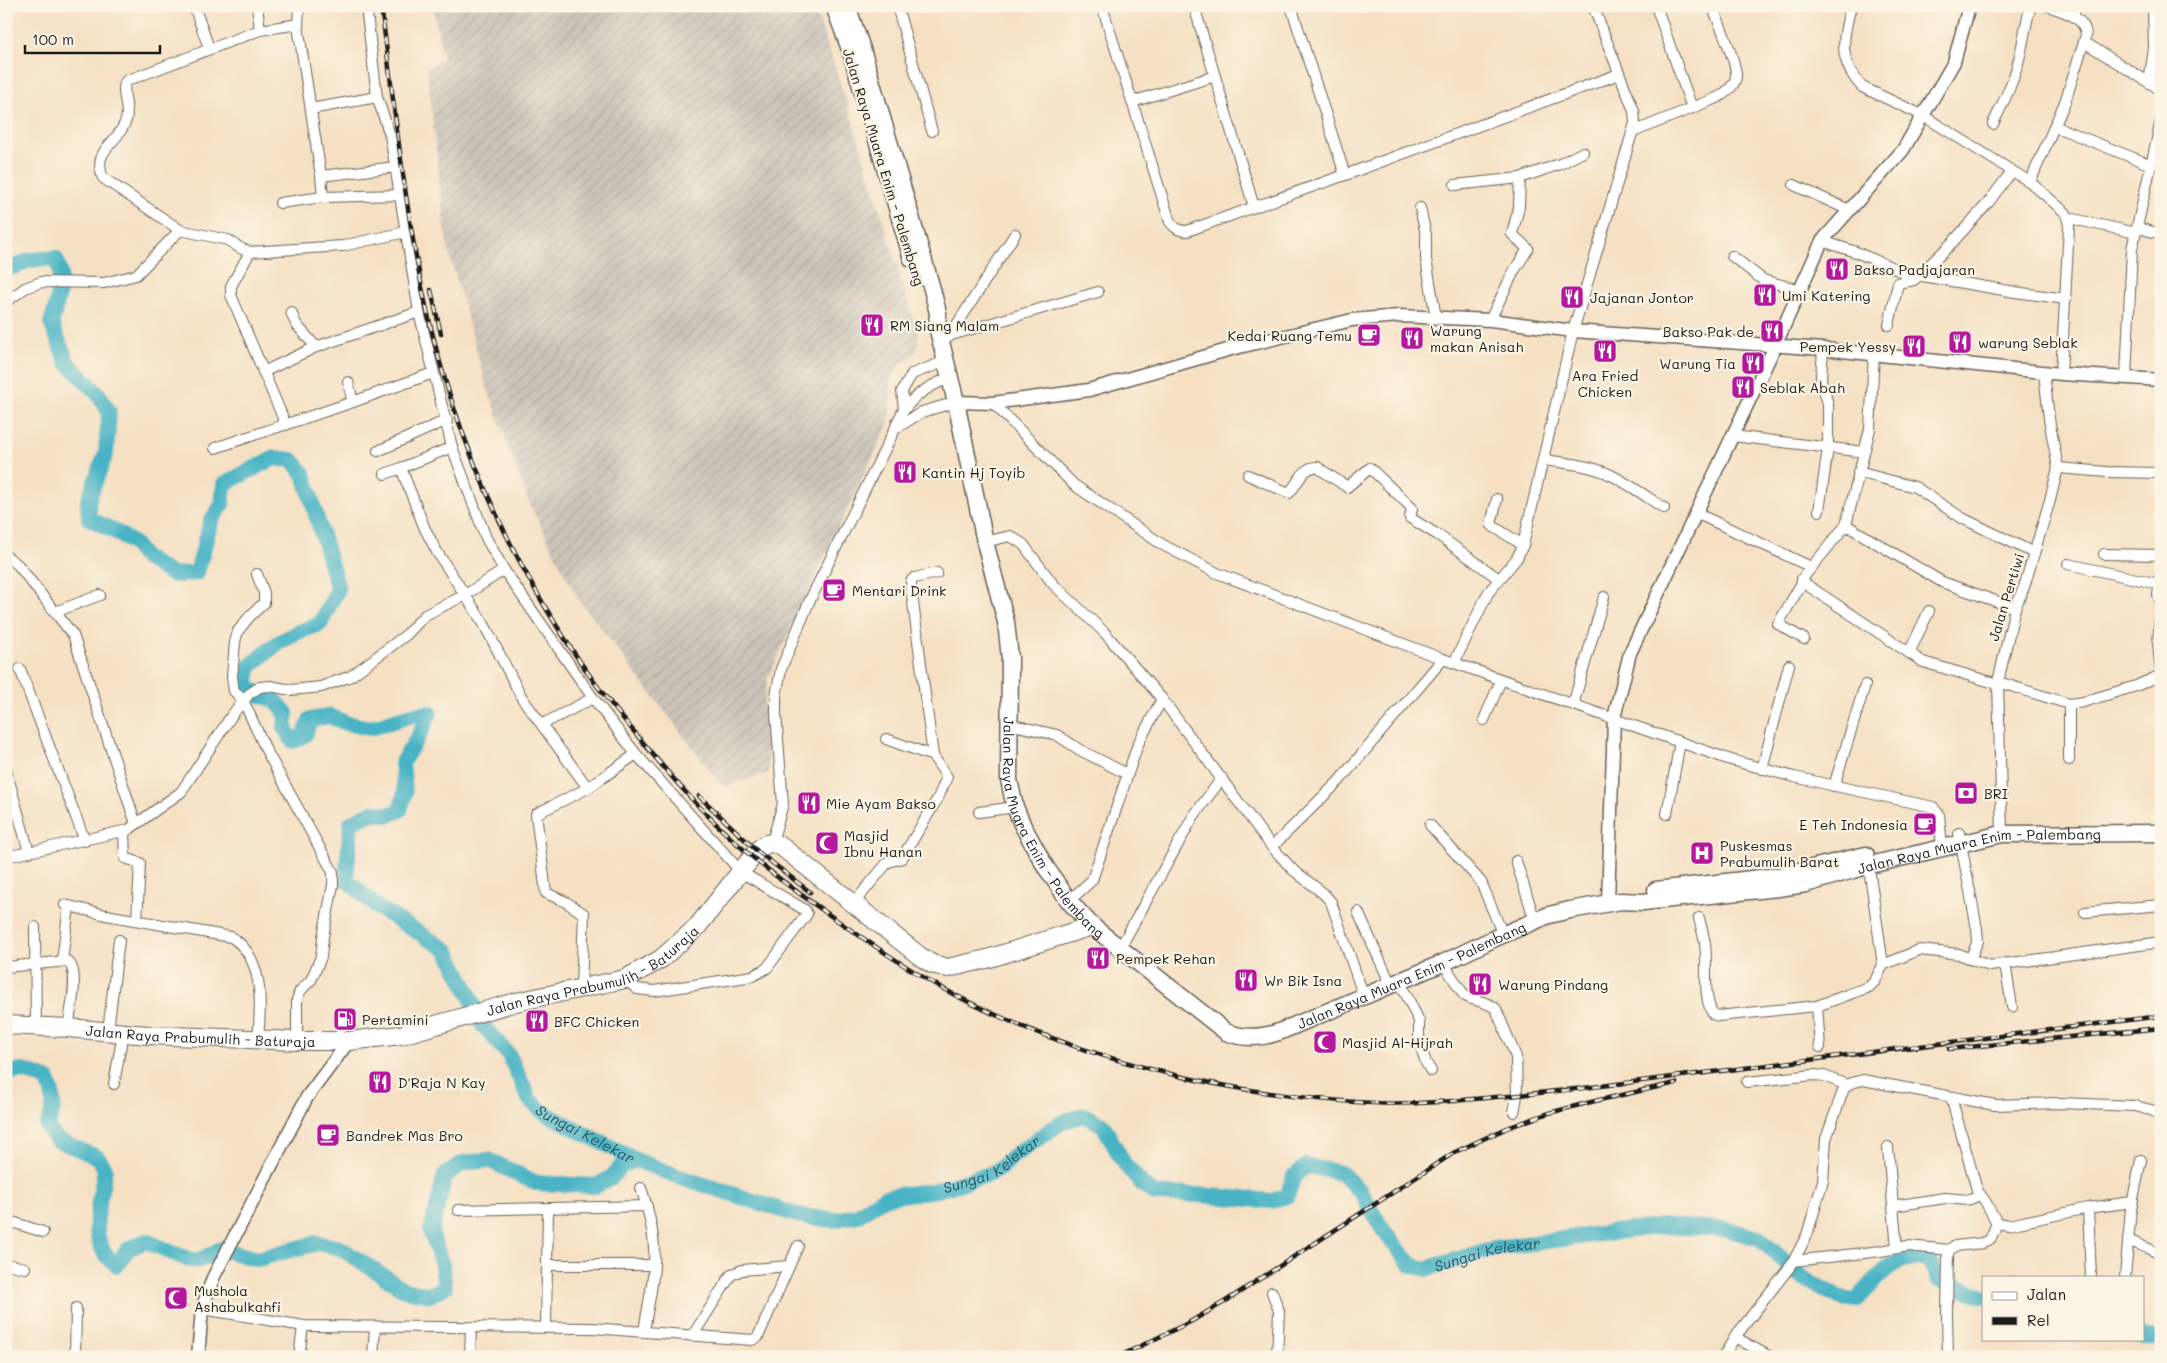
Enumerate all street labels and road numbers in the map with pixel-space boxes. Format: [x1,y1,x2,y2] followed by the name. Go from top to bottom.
[839,46,929,288] street label: Jalan Raya Muara Enim - Palembang
[1984,551,2028,643] street label: Jalan Pertiwi
[999,717,1109,942] street label: Jalan Raya Muara Enim - Palembang
[1855,824,2101,878] street label: Jalan Raya Muara Enim - Palembang
[1294,917,1528,1033] street label: Jalan Raya Muara Enim - Palembang
[484,921,702,1020] street label: Jalan Raya Prabumulih - Baturaja
[85,1020,316,1051] street label: Jalan Raya Prabumulih - Baturaja

